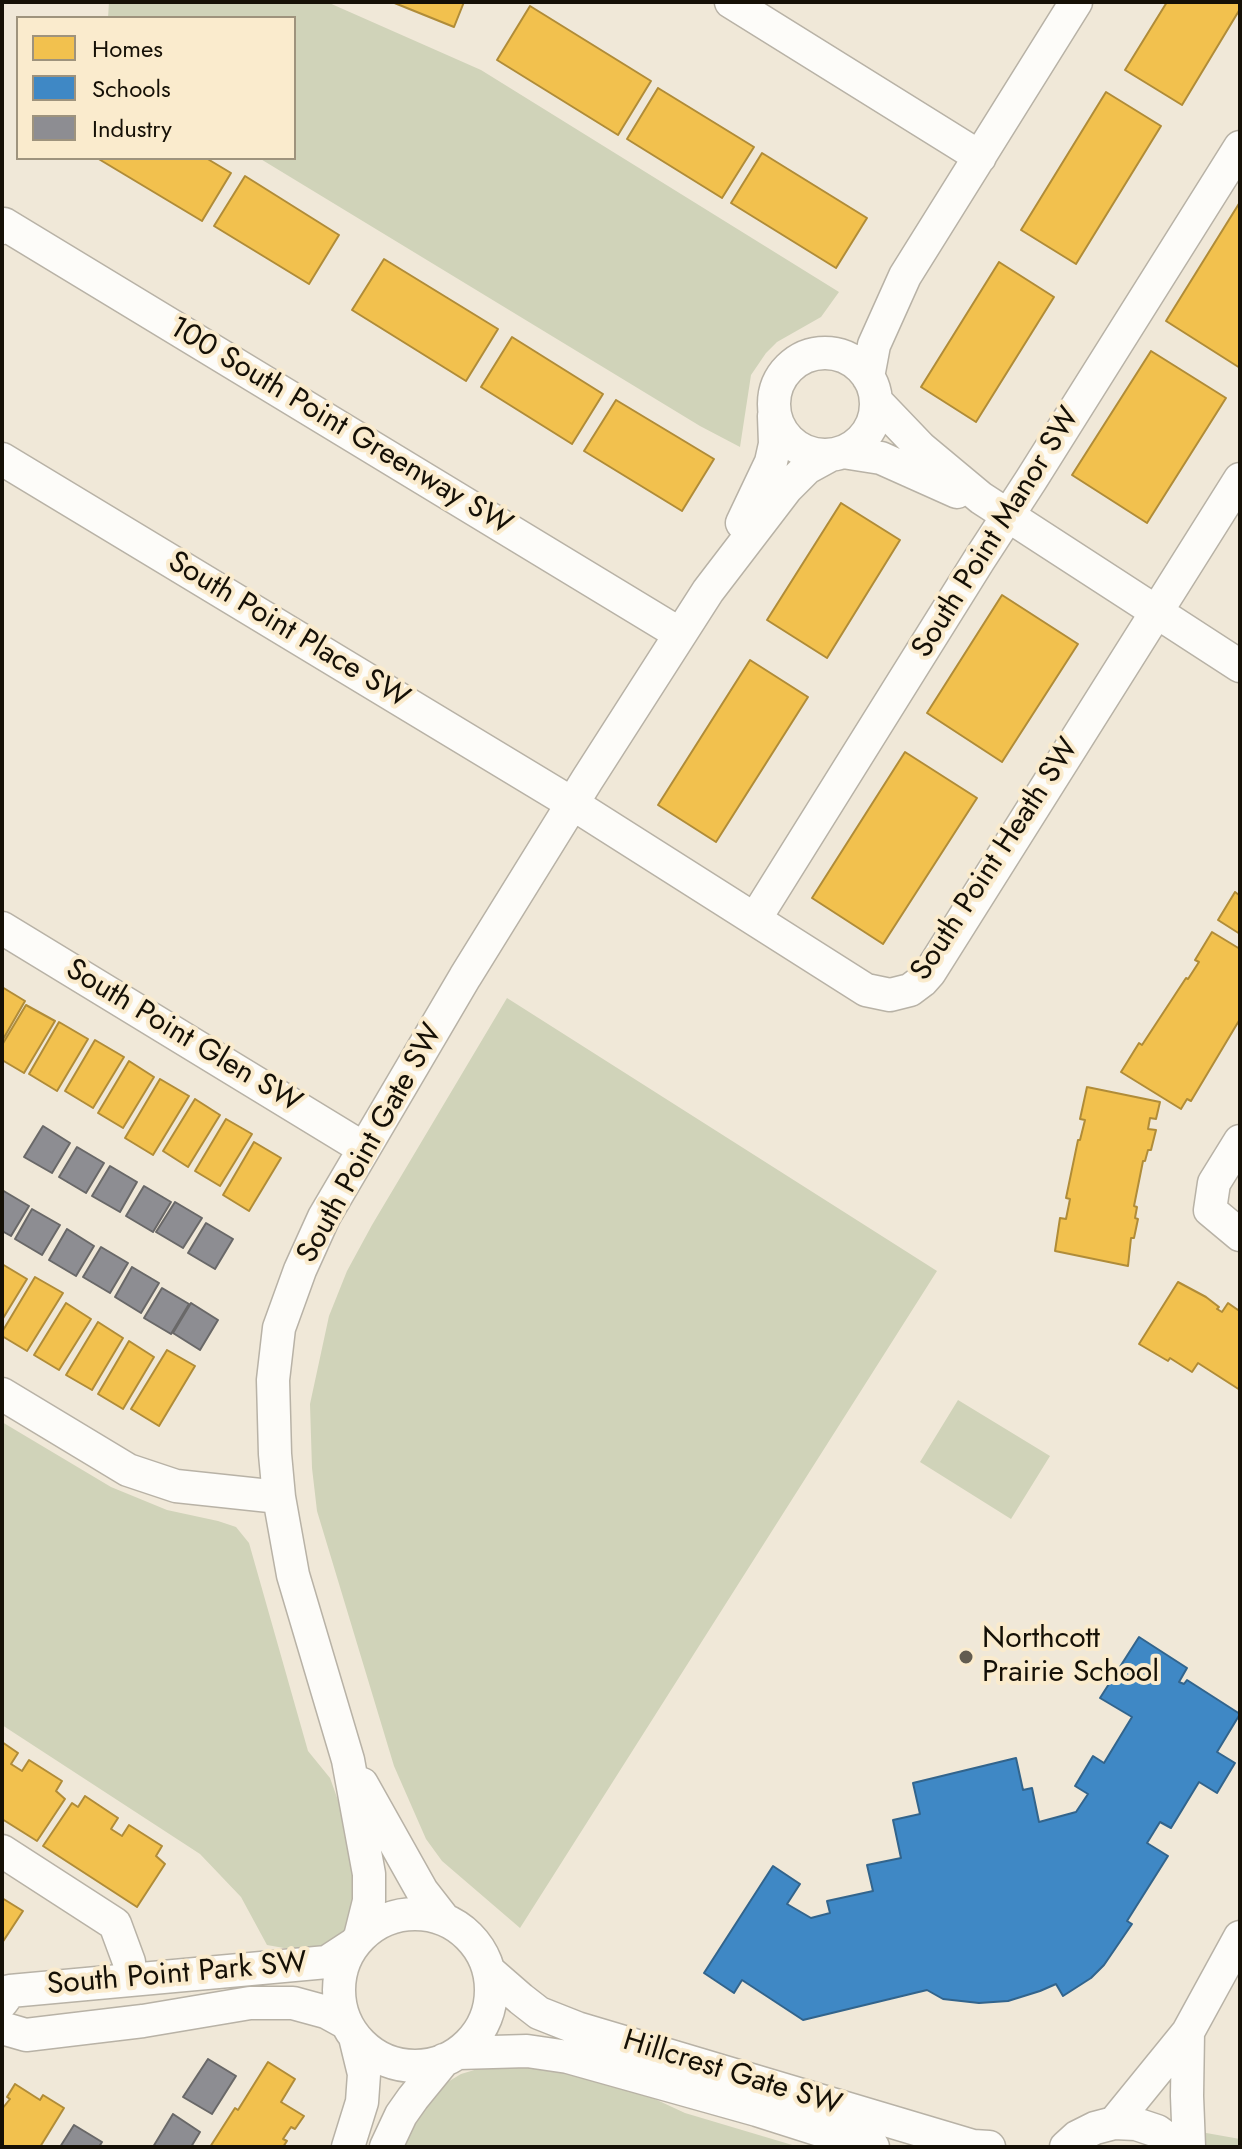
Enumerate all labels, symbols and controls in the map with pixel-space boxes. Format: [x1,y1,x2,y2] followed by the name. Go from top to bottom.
[16,16,296,160] legend
[92,31,163,66] text: Homes
[92,71,171,106] text: Schools
[92,111,172,146] text: Industry
[162,310,518,544] street label: 100 South Point Greenway SW
[905,401,1089,665] street label: South Point Manor SW
[161,545,415,717] street label: South Point Place SW
[904,732,1088,988] street label: South Point Heath SW
[59,952,307,1122] street label: South Point Glen SW
[290,1018,452,1270] street label: South Point Gate SW
[982,1622,1159,1692] place label: Northcott Prairie School
[957,1648,975,1666] marker: Northcott Prairie School
[46,1946,308,2004] street label: South Point Park SW
[618,2024,846,2124] street label: Hillcrest Gate SW

